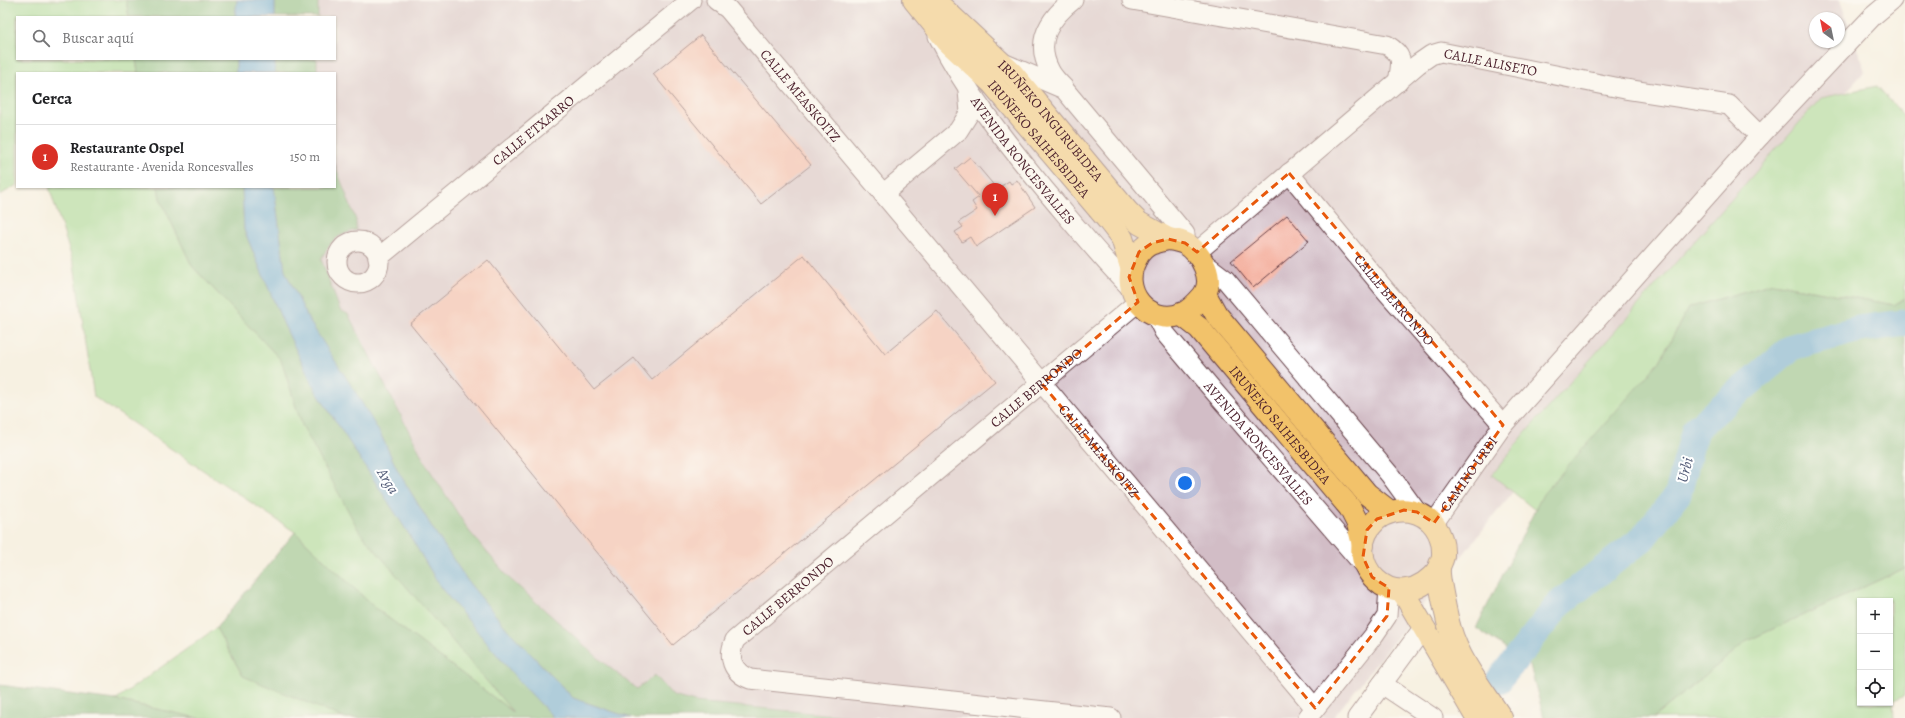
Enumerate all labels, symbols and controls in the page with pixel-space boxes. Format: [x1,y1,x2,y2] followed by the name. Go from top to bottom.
[1809,12,1845,48] north arrow
[16,16,336,60] search box
[30,27,52,49] icon: search
[62,28,134,48] text: Buscar aquí
[1442,43,1539,81] street label: CALLE ALISETO
[756,45,845,146] street label: CALLE MEASKOITZ
[994,55,1108,186] street label: IRUÑEKO INGURUBIDEA
[984,76,1095,202] street label: IRUÑEKO SAIHESBIDEA
[32,87,72,110] text: Cerca
[488,90,579,170] street label: CALLE ETXARRO
[966,92,1079,228] street label: AVENIDA RONCESVALLES
[70,138,184,158] text: Restaurante Ospel
[43,148,47,165] text: 1
[290,148,320,165] text: 150 m
[70,158,254,175] text: Restaurante · Avenida Roncesvalles
[982,183,1008,216] pin: 1
[1350,250,1439,350] street label: CALLE BERRONDO
[986,343,1086,432] street label: CALLE BERRONDO
[1225,362,1336,488] street label: IRUÑEKO SAIHESBIDEA
[1199,376,1317,509] street label: AVENIDA RONCESVALLES
[1054,400,1144,501] street label: CALLE MEASKOITZ
[1435,433,1502,515] street label: CAMINO URBI
[1672,455,1698,485] water label: Urbi
[372,463,404,498] water label: Arga
[1175,473,1195,493] your location
[738,551,838,640] street label: CALLE BERRONDO
[1857,598,1893,706] map controls
[1857,598,1893,634] button: +
[1857,634,1893,670] button: −
[1857,670,1893,706] button: locate

